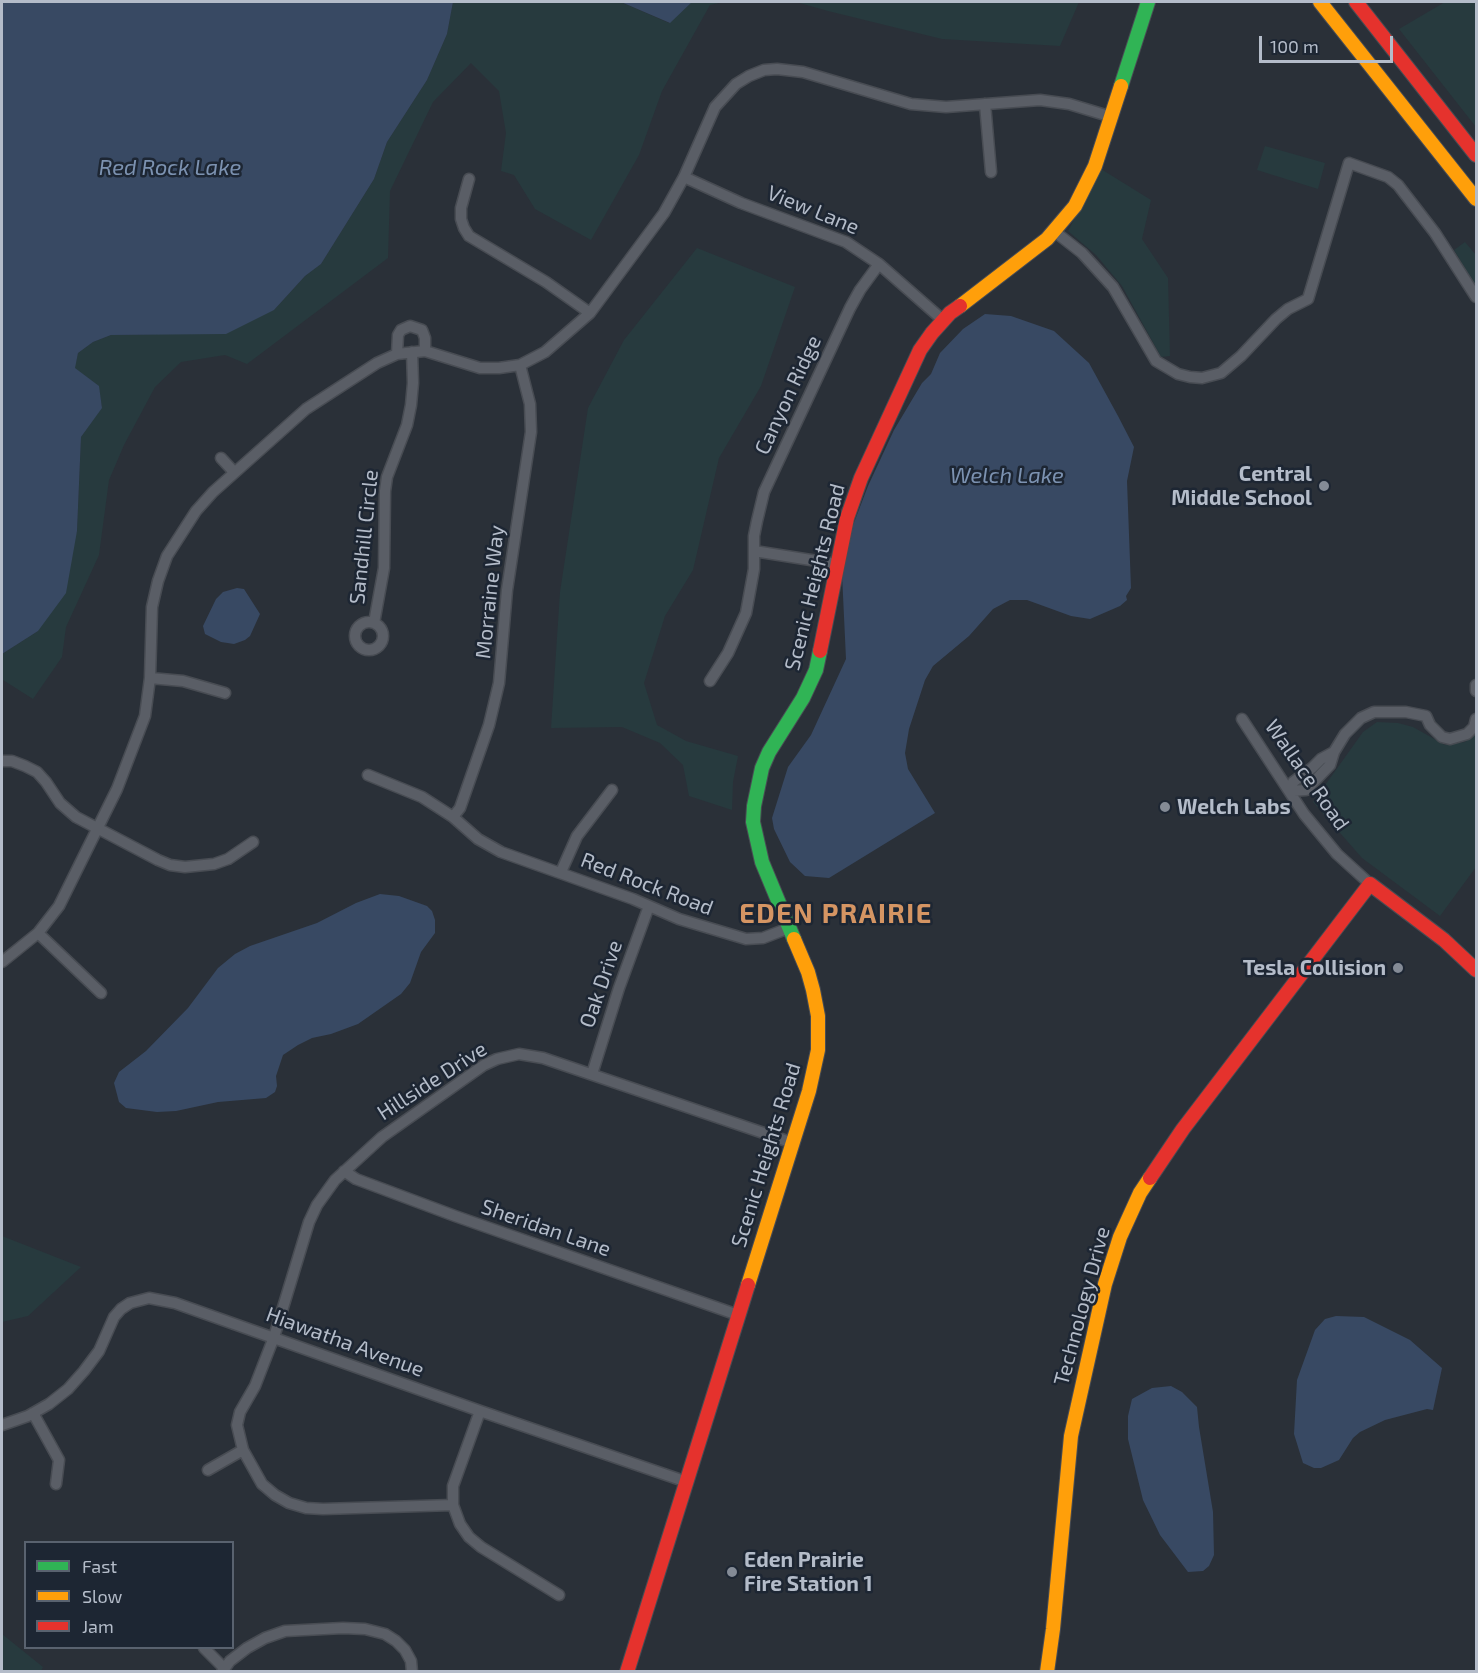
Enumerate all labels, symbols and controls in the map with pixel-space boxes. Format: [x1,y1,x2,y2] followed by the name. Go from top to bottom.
[1262,24,1396,62] scale bar
[1270,35,1319,57] text: 100 m
[99,155,241,181] water label: Red Rock Lake
[763,180,863,240] street label: View Lane
[749,331,827,459] street label: Canyon Ridge
[1171,461,1312,511] place label: Central Middle School
[950,463,1064,489] water label: Welch Lake
[344,468,384,606] street label: Sandhill Circle
[1317,479,1331,493] marker: Central Middle School
[780,481,850,673] street label: Scenic Heights Road
[470,524,510,660] street label: Morraine Way
[1260,715,1354,835] street label: Wallace Road
[1177,794,1291,820] place label: Welch Labs
[1158,800,1172,814] marker: Welch Labs
[577,847,717,921] street label: Red Rock Road
[739,898,933,930] district label: EDEN PRAIRIE
[574,937,628,1031] street label: Oak Drive
[1243,955,1386,981] place label: Tesla Collision
[1391,961,1405,975] marker: Tesla Collision
[373,1036,491,1126] street label: Hillside Drive
[726,1060,806,1250] street label: Scenic Heights Road
[478,1194,614,1262] street label: Sheridan Lane
[1049,1224,1115,1388] street label: Technology Drive
[263,1302,427,1382] street label: Hiawatha Avenue
[24,1541,234,1649] legend
[744,1547,873,1597] place label: Eden Prairie Fire Station 1
[82,1555,117,1577] text: Fast
[725,1565,739,1579] marker: Eden Prairie Fire Station 1
[82,1585,122,1607] text: Slow
[82,1615,114,1637] text: Jam

